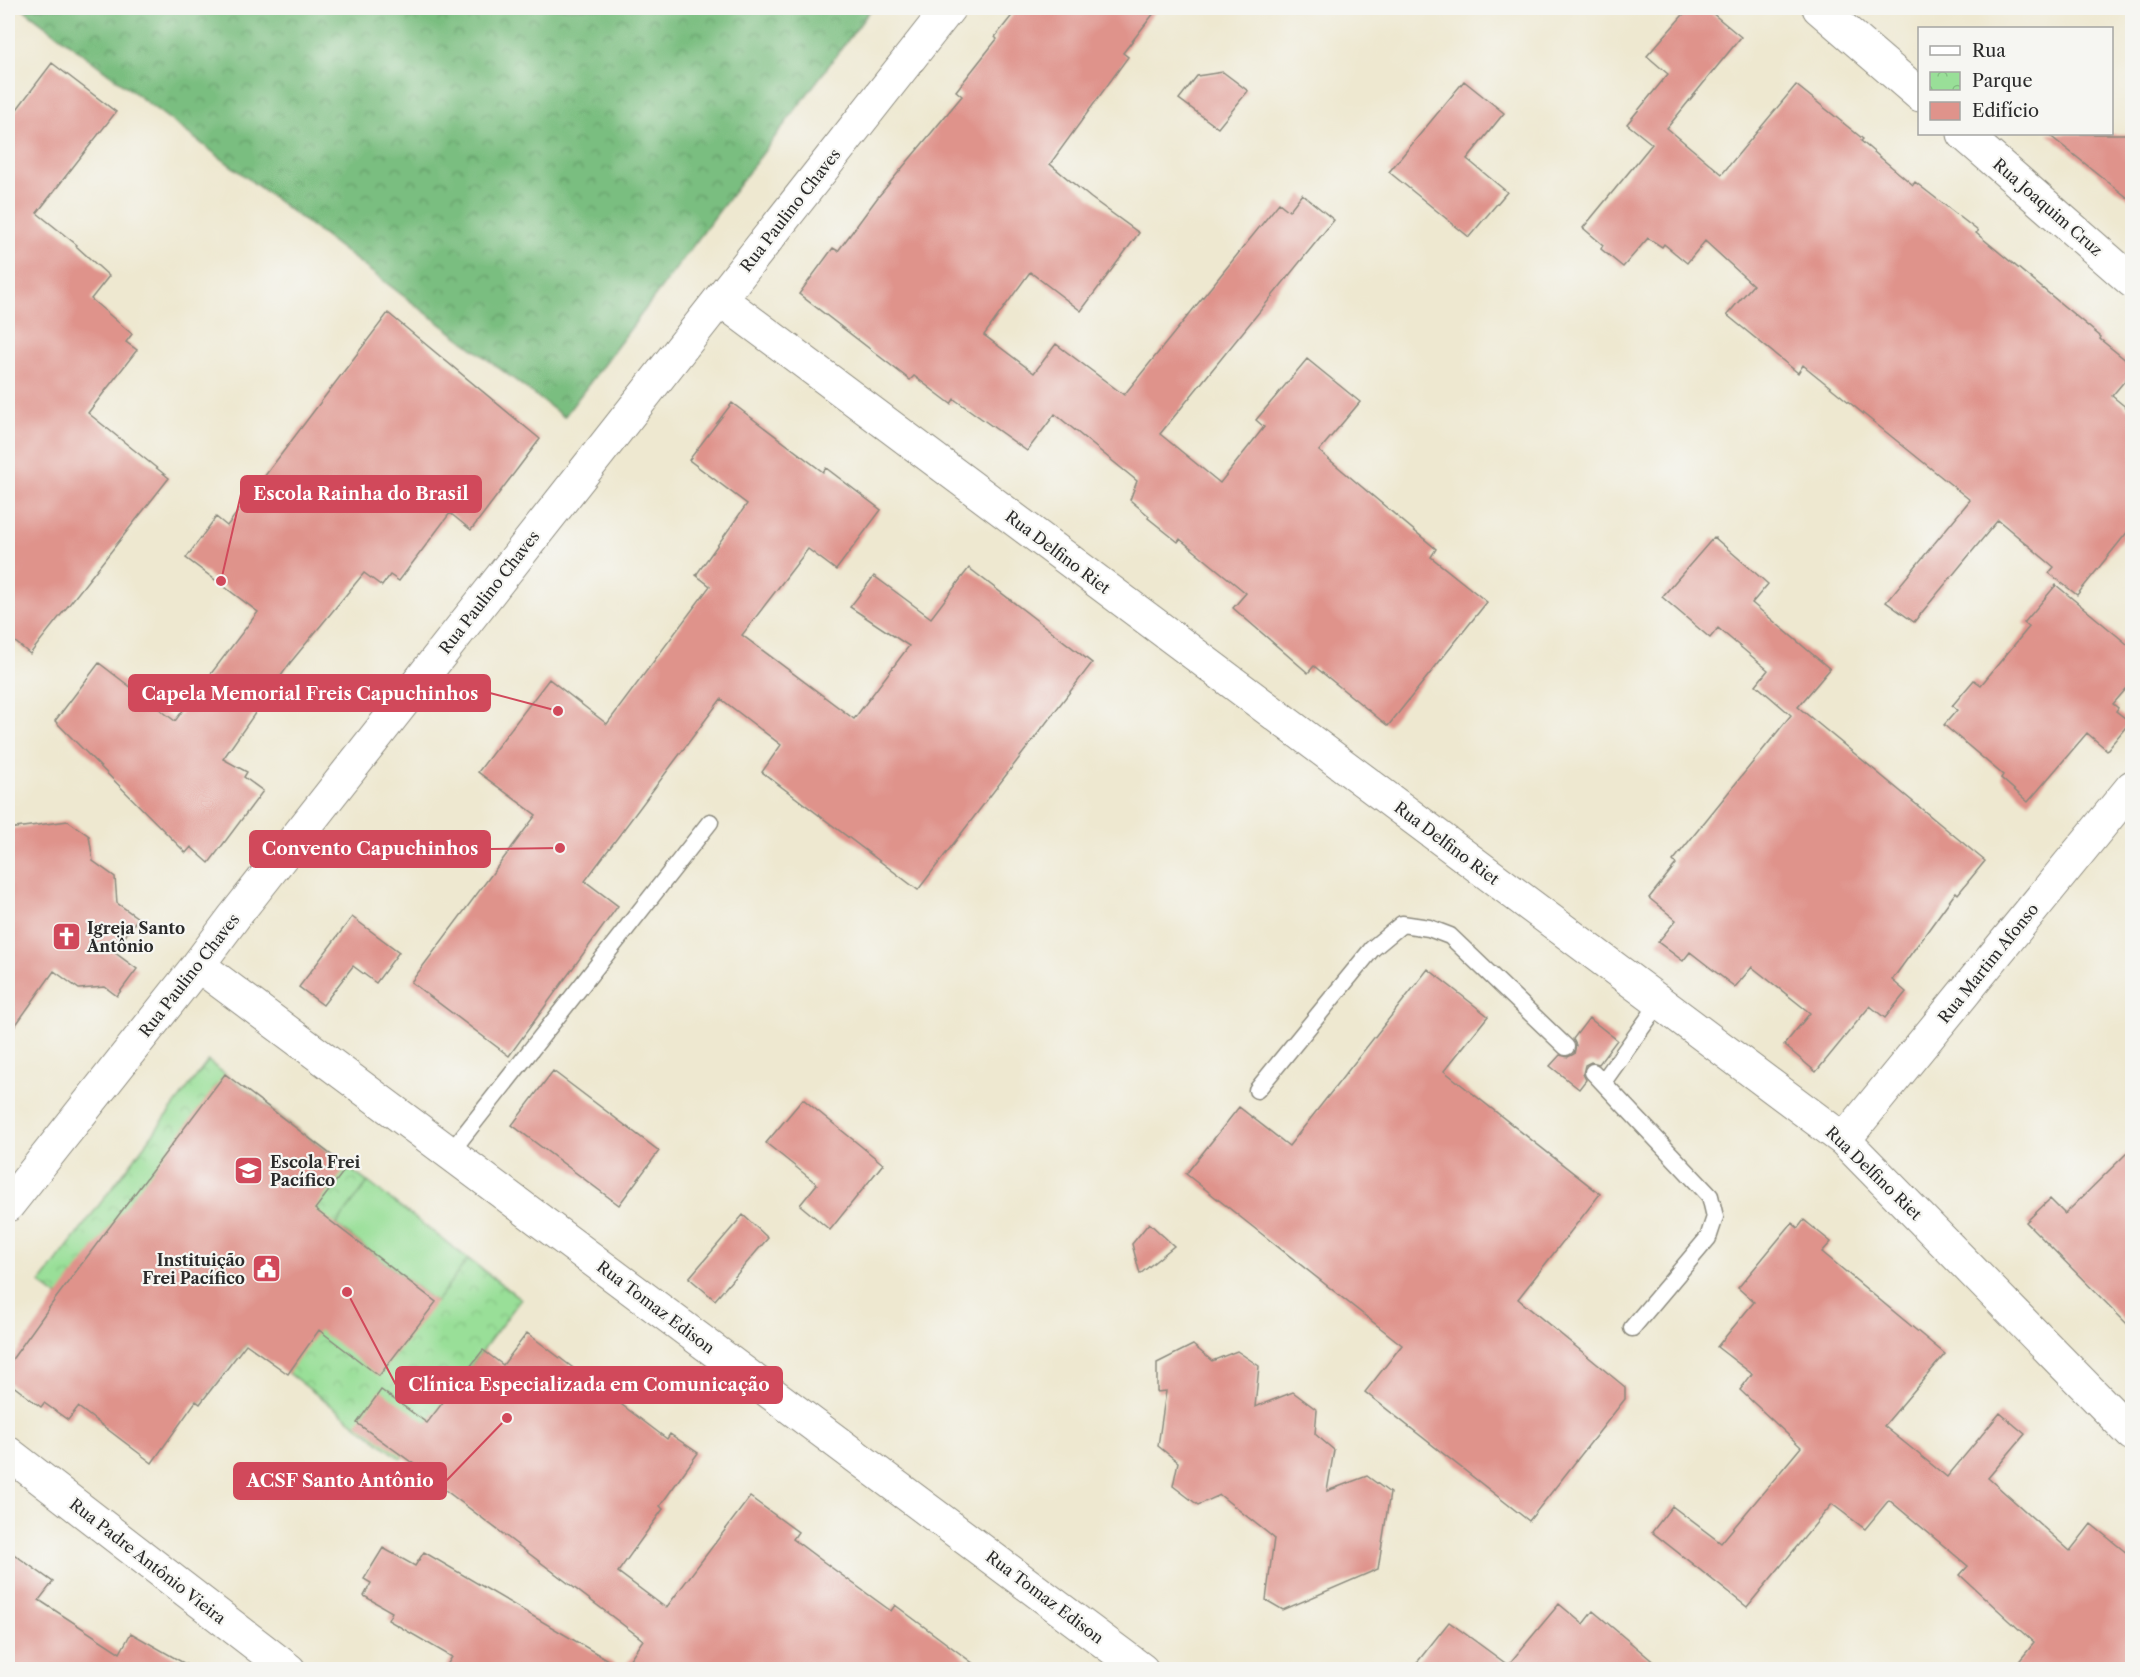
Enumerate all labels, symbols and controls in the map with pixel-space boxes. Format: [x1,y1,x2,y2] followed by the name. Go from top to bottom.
[1918,27,2113,135] legend
[1972,40,2006,62] text: Rua
[1972,70,2033,92] text: Parque
[1972,100,2039,122] text: Edifício
[736,144,844,276] street label: Rua Paulino Chaves
[1989,154,2107,260] street label: Rua Joaquim Cruz
[241,476,481,512] callout: Escola Rainha do Brasil
[253,483,469,505] text: Escola Rainha do Brasil
[1002,506,1115,598] street label: Rua Delfino Riet
[435,526,543,658] street label: Rua Paulino Chaves
[129,675,490,711] callout: Capela Memorial Freis Capuchinhos
[142,683,478,705] text: Capela Memorial Freis Capuchinhos
[1391,797,1504,889] street label: Rua Delfino Riet
[250,831,490,867] callout: Convento Capuchinhos
[262,838,478,860] text: Convento Capuchinhos
[1934,899,2043,1027] street label: Rua Martim Afonso
[135,909,243,1041] street label: Rua Paulino Chaves
[86,918,185,956] place label: Igreja Santo Antônio
[50,921,82,953] church icon: Igreja Santo Antônio
[1822,1122,1927,1224] street label: Rua Delfino Riet
[270,1152,361,1190] place label: Escola Frei Pacífico
[233,1155,265,1187] school or university icon: Escola Frei Pacífico
[142,1250,245,1288] place label: Instituição Frei Pacífico
[250,1253,282,1285] public building icon: Instituição Frei Pacífico
[593,1256,719,1358] street label: Rua Tomaz Edison
[396,1367,782,1403] callout: Clínica Especializada em Comunicação
[408,1374,770,1396] text: Clínica Especializada em Comunicação
[234,1463,446,1499] callout: ACSF Santo Antônio
[245,1470,434,1492] text: ACSF Santo Antônio
[66,1494,231,1629] street label: Rua Padre Antônio Vieira
[982,1546,1108,1648] street label: Rua Tomaz Edison

